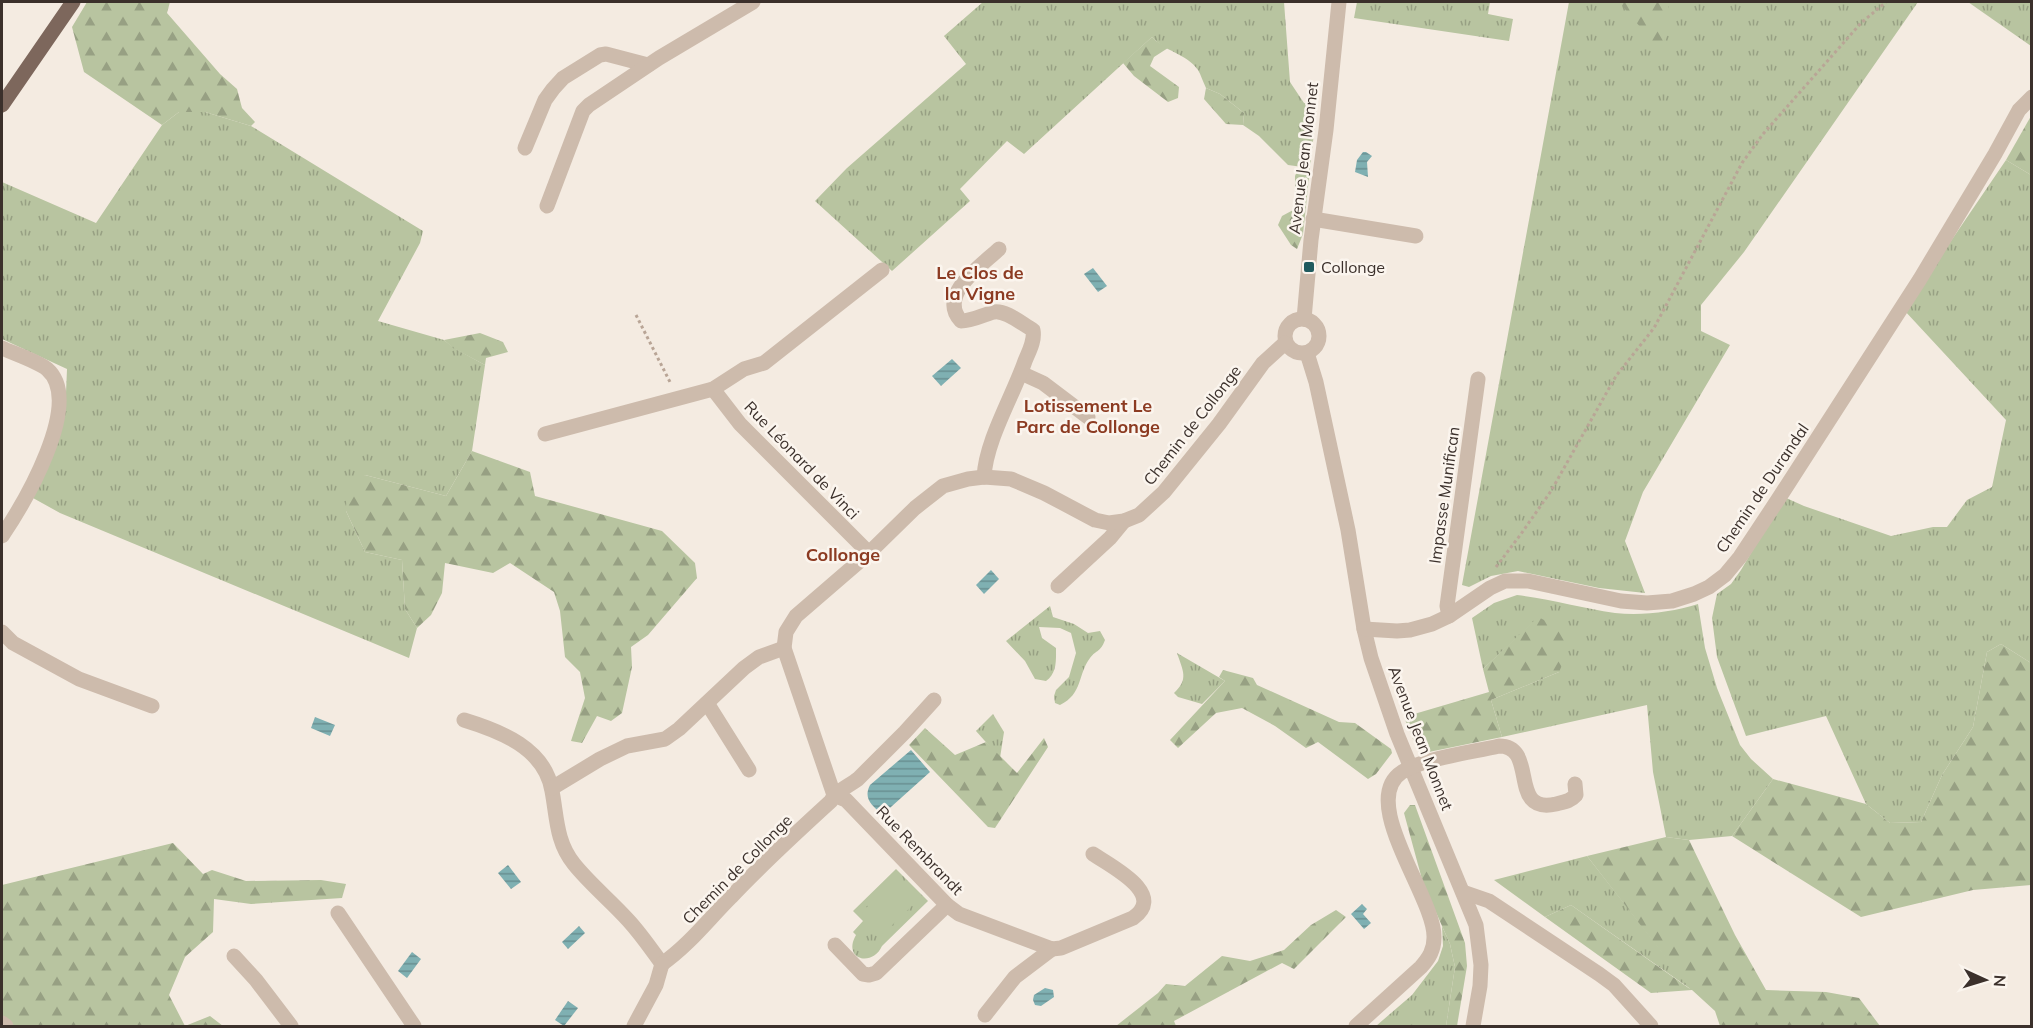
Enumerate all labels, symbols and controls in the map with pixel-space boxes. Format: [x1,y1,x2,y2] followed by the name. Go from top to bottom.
[1284,80,1322,235] street label: Avenue Jean Monnet
[1321,257,1385,277] place label: Collonge
[1302,260,1316,274] marker: Collonge
[936,261,1024,305] district label: Le Clos de la Vigne
[1139,361,1245,489] street label: Chemin de Collonge
[1016,394,1160,438] district label: Lotissement Le Parc de Collonge
[740,397,864,523] street label: Rue Léonard de Vinci
[1711,419,1813,557] street label: Chemin de Durandal
[1424,425,1464,565] street label: Impasse Munifican
[806,543,880,566] district label: Collonge
[1384,663,1458,813] street label: Avenue Jean Monnet
[872,801,968,899] street label: Rue Rembrandt
[678,810,796,928] street label: Chemin de Collonge
[1955,950,2015,1010] north arrow
[1990,974,2010,988] text: N

